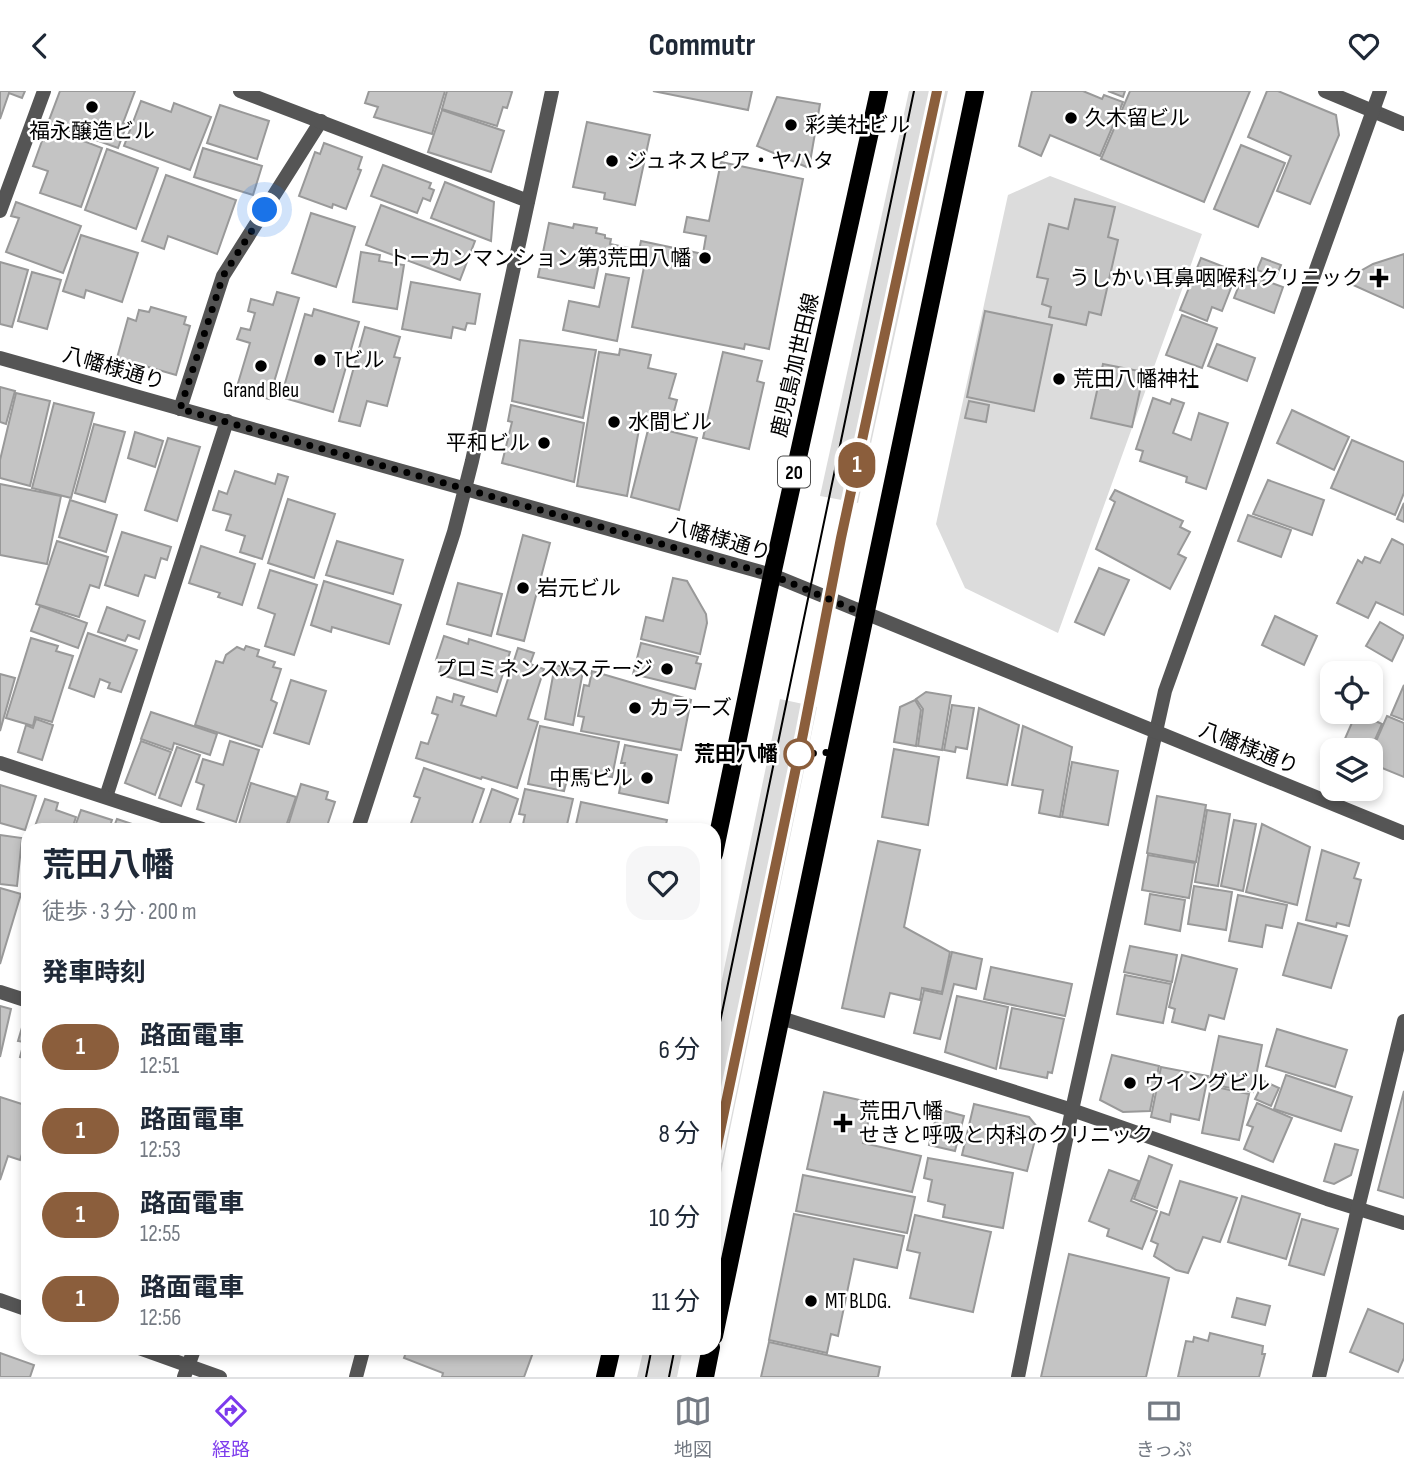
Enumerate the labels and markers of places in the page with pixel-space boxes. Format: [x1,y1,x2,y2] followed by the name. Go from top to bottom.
[84,99,100,115] marker: 福永醸造ビル
[1085,106,1190,131] place label: 久木留ビル
[1063,110,1079,126] marker: 久木留ビル
[805,113,910,138] place label: 彩美社ビル
[783,117,799,133] marker: 彩美社ビル
[29,119,155,144] place label: 福永醸造ビル
[626,149,834,174] place label: ジュネスピア・ヤハタ
[604,153,620,169] marker: ジュネスピア・ヤハタ
[388,246,691,271] place label: トーカンマンション第3荒田八幡
[697,250,713,266] marker: トーカンマンション第3荒田八幡
[1069,266,1363,291] place label: うしかい耳鼻咽喉科クリニック
[1369,268,1389,288] marker: うしかい耳鼻咽喉科クリニック
[334,348,385,373] place label: Tビル
[312,352,328,368] marker: Tビル
[253,358,269,374] marker: Grand Bleu
[1073,367,1199,392] place label: 荒田八幡神社
[1051,371,1067,387] marker: 荒田八幡神社
[223,378,299,403] place label: Grand Bleu
[628,410,712,435] place label: 水間ビル
[606,414,622,430] marker: 水間ビル
[446,431,530,456] place label: 平和ビル
[536,435,552,451] marker: 平和ビル
[537,576,621,601] place label: 岩元ビル
[515,580,531,596] marker: 岩元ビル
[435,657,653,682] place label: プロミネンスXステージ
[659,661,675,677] marker: プロミネンスXステージ
[649,696,732,721] place label: カラーズ
[627,700,643,716] marker: カラーズ
[784,739,814,769] marker: 荒田八幡
[694,742,778,767] place label: 荒田八幡
[549,766,633,791] place label: 中馬ビル
[639,770,655,786] marker: 中馬ビル
[1144,1071,1270,1096] place label: ウイングビル
[1122,1075,1138,1091] marker: ウイングビル
[859,1099,1153,1148] place label: 荒田八幡 せきと呼吸と内科のクリニック
[833,1113,853,1133] marker: 荒田八幡 せきと呼吸と内科のクリニック
[825,1289,891,1314] place label: MT BLDG.
[803,1293,819,1309] marker: MT BLDG.

